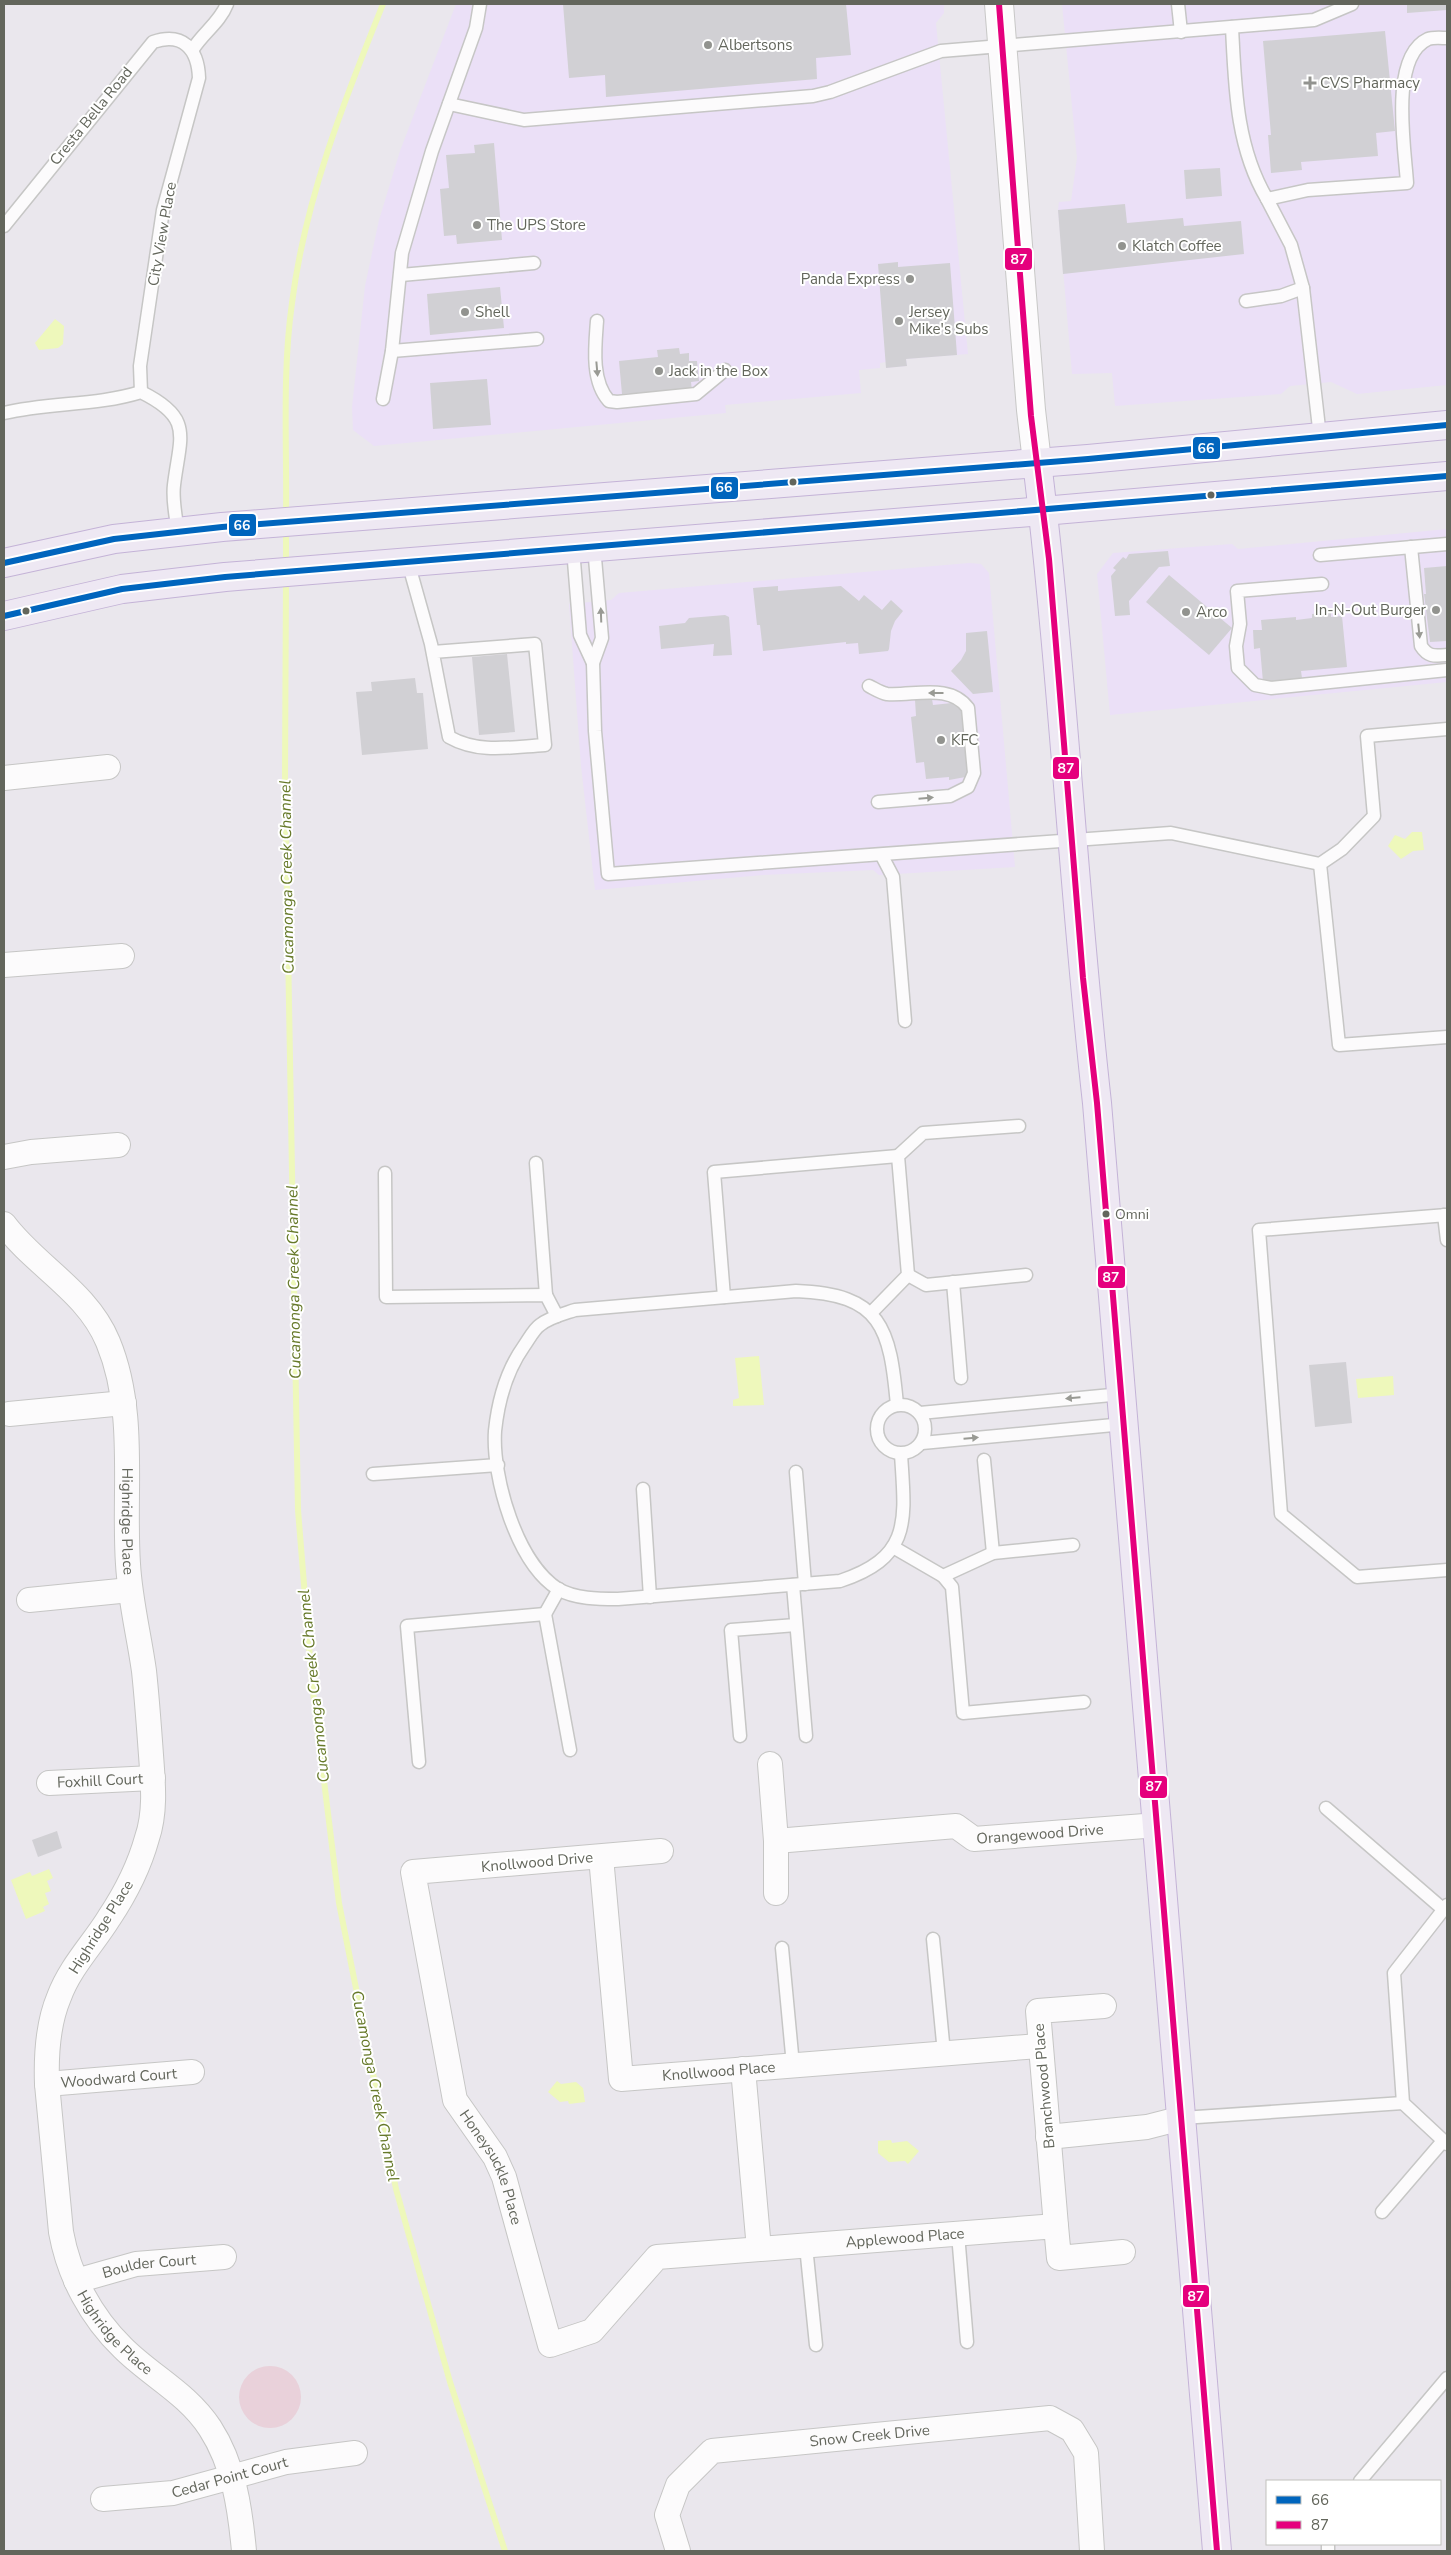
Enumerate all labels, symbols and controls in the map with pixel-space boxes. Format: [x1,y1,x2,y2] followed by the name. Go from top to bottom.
[718,35,792,55] place label: Albertsons
[702,39,714,51] marker: Albertsons
[45,63,137,169] street label: Cresta Bella Road
[1320,73,1420,93] place label: CVS Pharmacy
[1304,77,1316,89] marker: CVS Pharmacy
[143,180,181,288] street label: City View Place
[487,215,586,235] place label: The UPS Store
[471,219,483,231] marker: The UPS Store
[1132,236,1222,256] place label: Klatch Coffee
[1116,240,1128,252] marker: Klatch Coffee
[1004,247,1033,271] line badge: 87
[1011,250,1027,269] text: 87
[801,269,900,289] place label: Panda Express
[904,273,916,285] marker: Panda Express
[475,302,510,322] place label: Shell
[908,302,989,339] place label: Jersey Mike's Subs
[459,306,471,318] marker: Shell
[893,315,905,327] marker: Jersey Mike's Subs
[668,361,768,381] place label: Jack in the Box
[593,362,601,378] one-way arrow
[653,365,665,377] marker: Jack in the Box
[1192,436,1221,460] line badge: 66
[1198,439,1214,458] text: 66
[710,476,739,500] line badge: 66
[788,477,798,487] unlabelled marker
[716,478,732,497] text: 66
[1206,490,1216,500] unlabelled marker
[228,513,257,537] line badge: 66
[234,516,250,535] text: 66
[1315,600,1427,620] place label: In-N-Out Burger
[1196,602,1227,622] place label: Arco
[1430,604,1442,616] marker: In-N-Out Burger
[21,606,31,616] unlabelled marker
[1180,606,1192,618] marker: Arco
[596,607,604,623] one-way arrow
[1415,623,1423,639] one-way arrow
[928,689,944,697] one-way arrow
[951,730,978,750] place label: KFC
[935,734,947,746] marker: KFC
[1052,756,1080,780] line badge: 87
[1058,759,1074,778] text: 87
[274,779,300,974] water label: Cucamonga Creek Channel
[919,794,935,802] one-way arrow
[281,1184,307,1379] water label: Cucamonga Creek Channel
[1115,1205,1149,1224] place label: Omni
[1101,1209,1111,1219] marker: Omni
[1097,1265,1126,1289] line badge: 87
[1103,1268,1119,1287] text: 87
[1065,1394,1081,1402] one-way arrow
[963,1434,979,1442] one-way arrow
[117,1468,139,1576] street label: Highridge Place
[293,1588,335,1784] water label: Cucamonga Creek Channel
[56,1768,144,1793] street label: Foxhill Court
[1139,1775,1168,1799] line badge: 87
[1146,1777,1162,1796] text: 87
[976,1819,1104,1849] street label: Orangewood Drive
[480,1847,594,1877] street label: Knollwood Drive
[64,1876,138,1978] street label: Highridge Place
[346,1989,404,2184] water label: Cucamonga Creek Channel
[1029,2022,1059,2150] street label: Branchwood Place
[661,2057,776,2086] street label: Knollwood Place
[60,2063,179,2093] street label: Woodward Court
[455,2106,527,2227] street label: Honeysuckle Place
[845,2223,965,2252] street label: Applewood Place
[100,2249,197,2283] street label: Boulder Court
[1182,2284,1210,2308] line badge: 87
[72,2286,157,2379] street label: Highridge Place
[1188,2287,1204,2306] text: 87
[808,2420,931,2451] street label: Snow Creek Drive
[169,2452,291,2503] street label: Cedar Point Court
[1266,2480,1441,2545] legend
[1311,2490,1329,2510] text: 66
[1311,2515,1329,2535] text: 87

